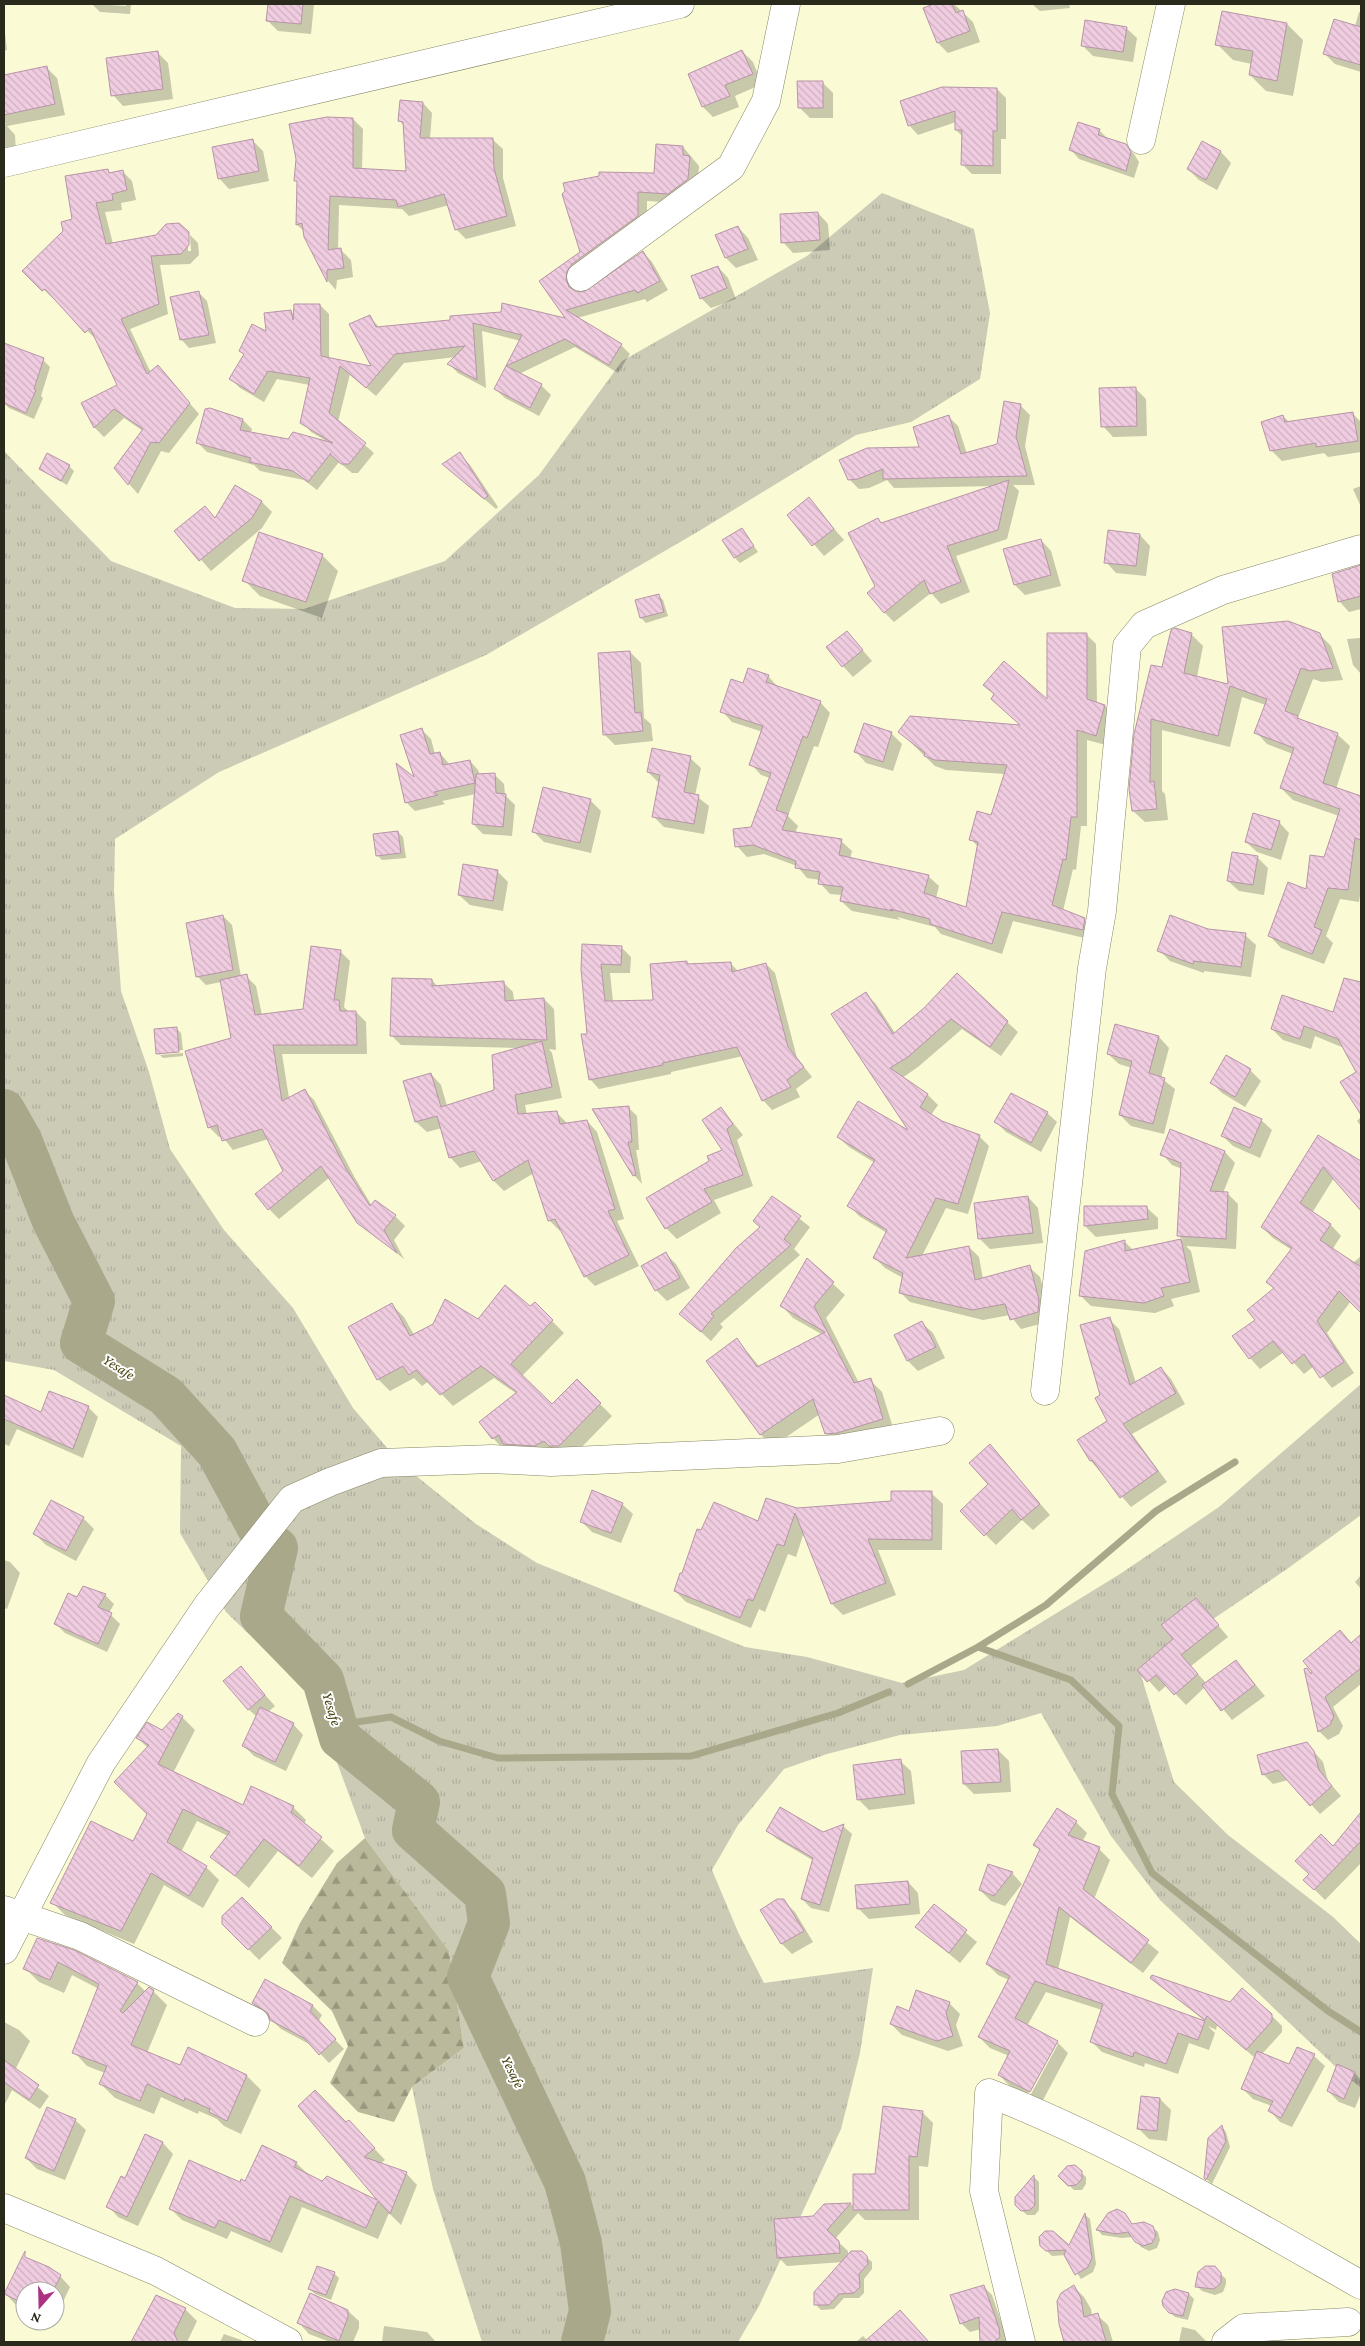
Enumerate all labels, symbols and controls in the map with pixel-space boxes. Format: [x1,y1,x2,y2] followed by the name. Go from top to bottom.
[100,1351,138,1384] water label: Yesafe
[318,1691,345,1728] water label: Yesafe
[498,2053,528,2091] water label: Yesafe
[15,2281,65,2331] north arrow
[28,2309,43,2327] text: N

